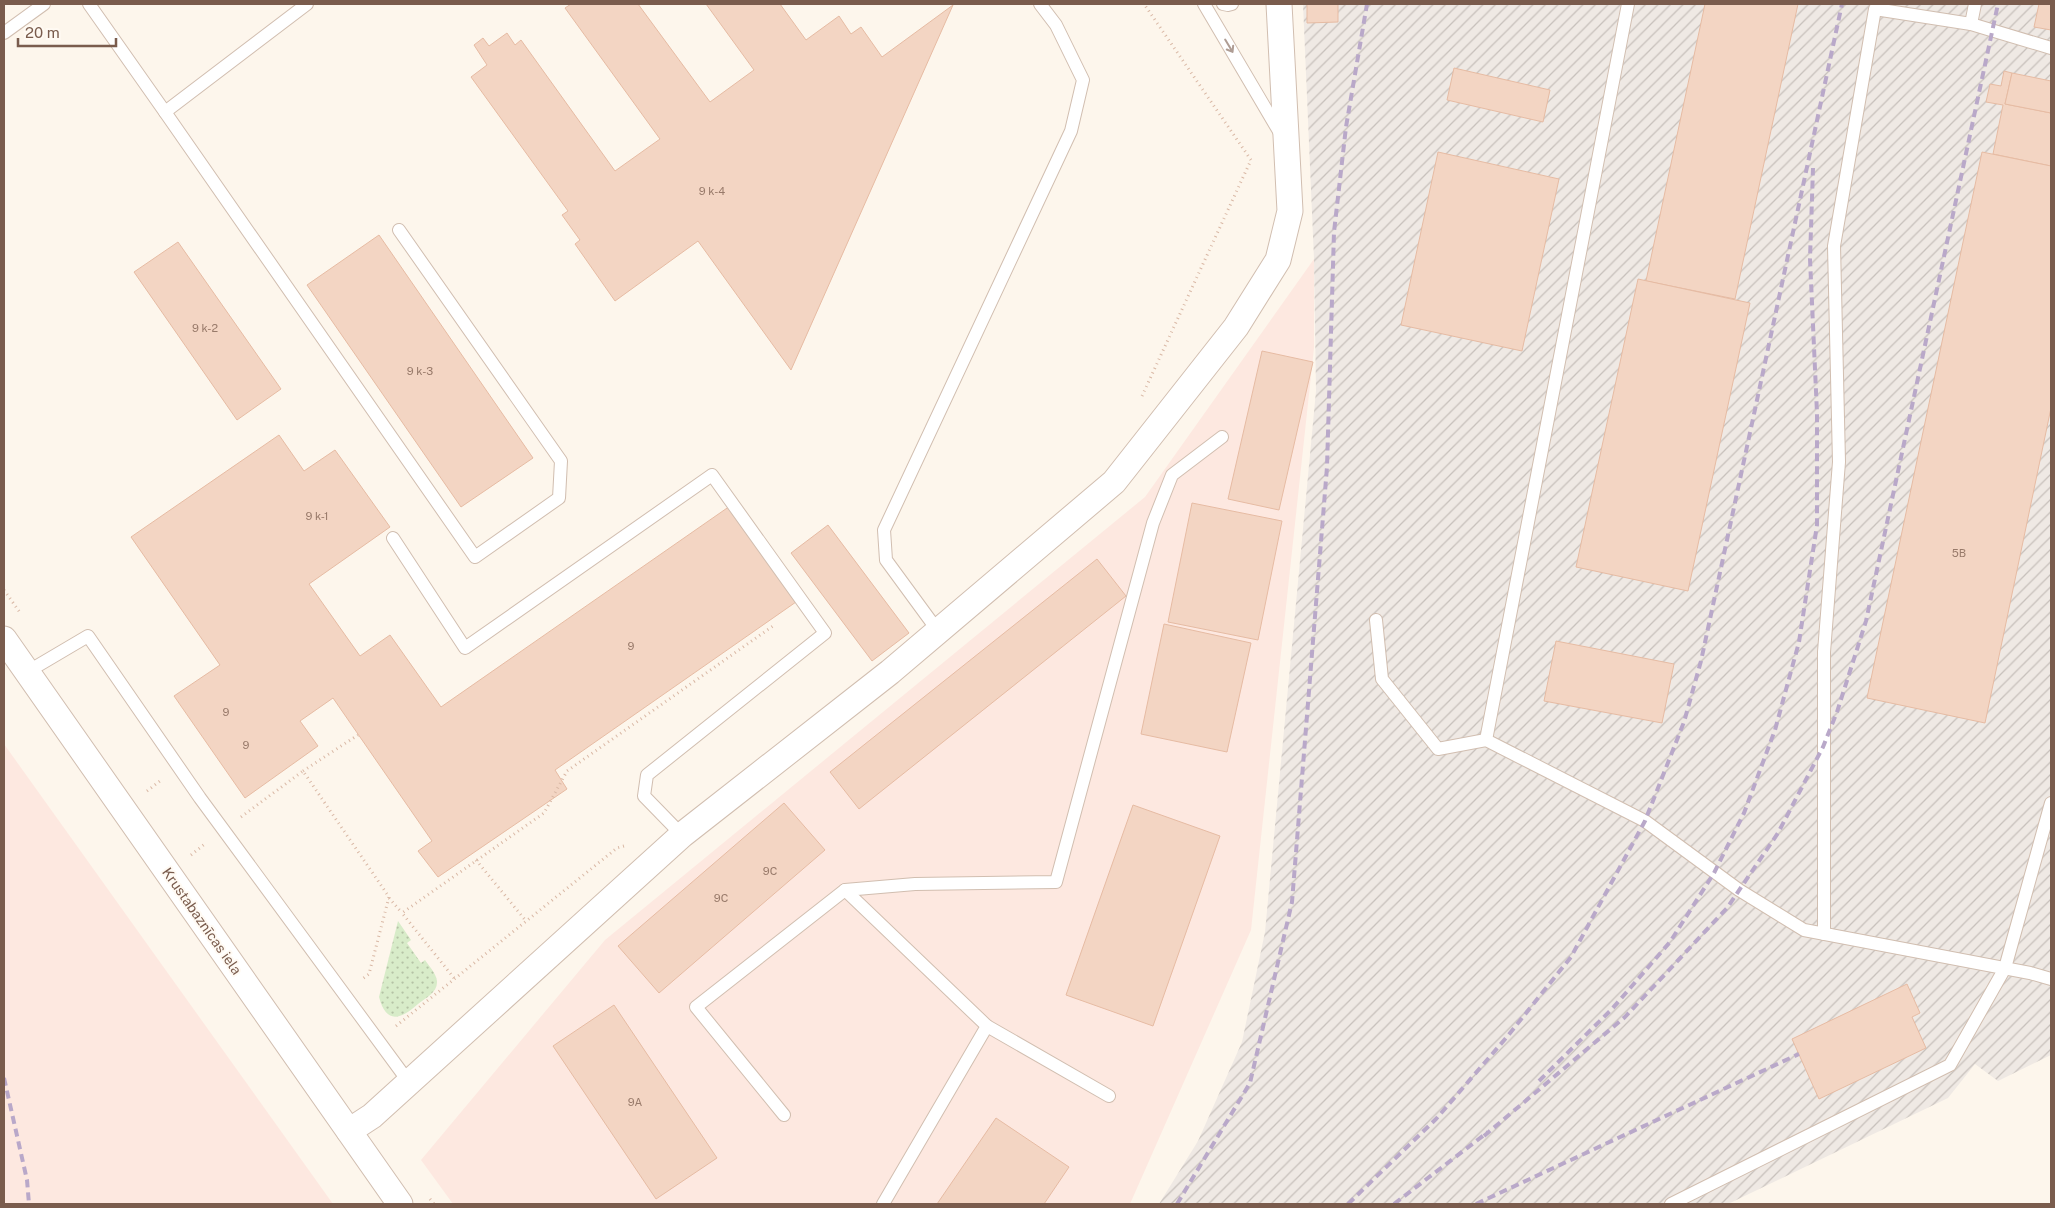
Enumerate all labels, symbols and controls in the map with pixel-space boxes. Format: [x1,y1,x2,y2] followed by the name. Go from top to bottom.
[18,15,115,47] scale bar
[25,24,60,41] text: 20 m
[1225,38,1235,52] one-way arrow
[699,185,725,197] house number: 9 k-4
[192,322,218,334] house number: 9 k-2
[407,365,433,377] house number: 9 k-3
[305,510,329,522] house number: 9 k-1
[1952,547,1966,559] house number: 5B
[628,640,635,652] house number: 9
[223,706,230,718] house number: 9
[243,739,250,751] house number: 9
[159,864,245,978] street label: Krustabaznīcas iela
[763,865,777,877] house number: 9C
[714,892,728,904] house number: 9C
[628,1096,643,1108] house number: 9A

